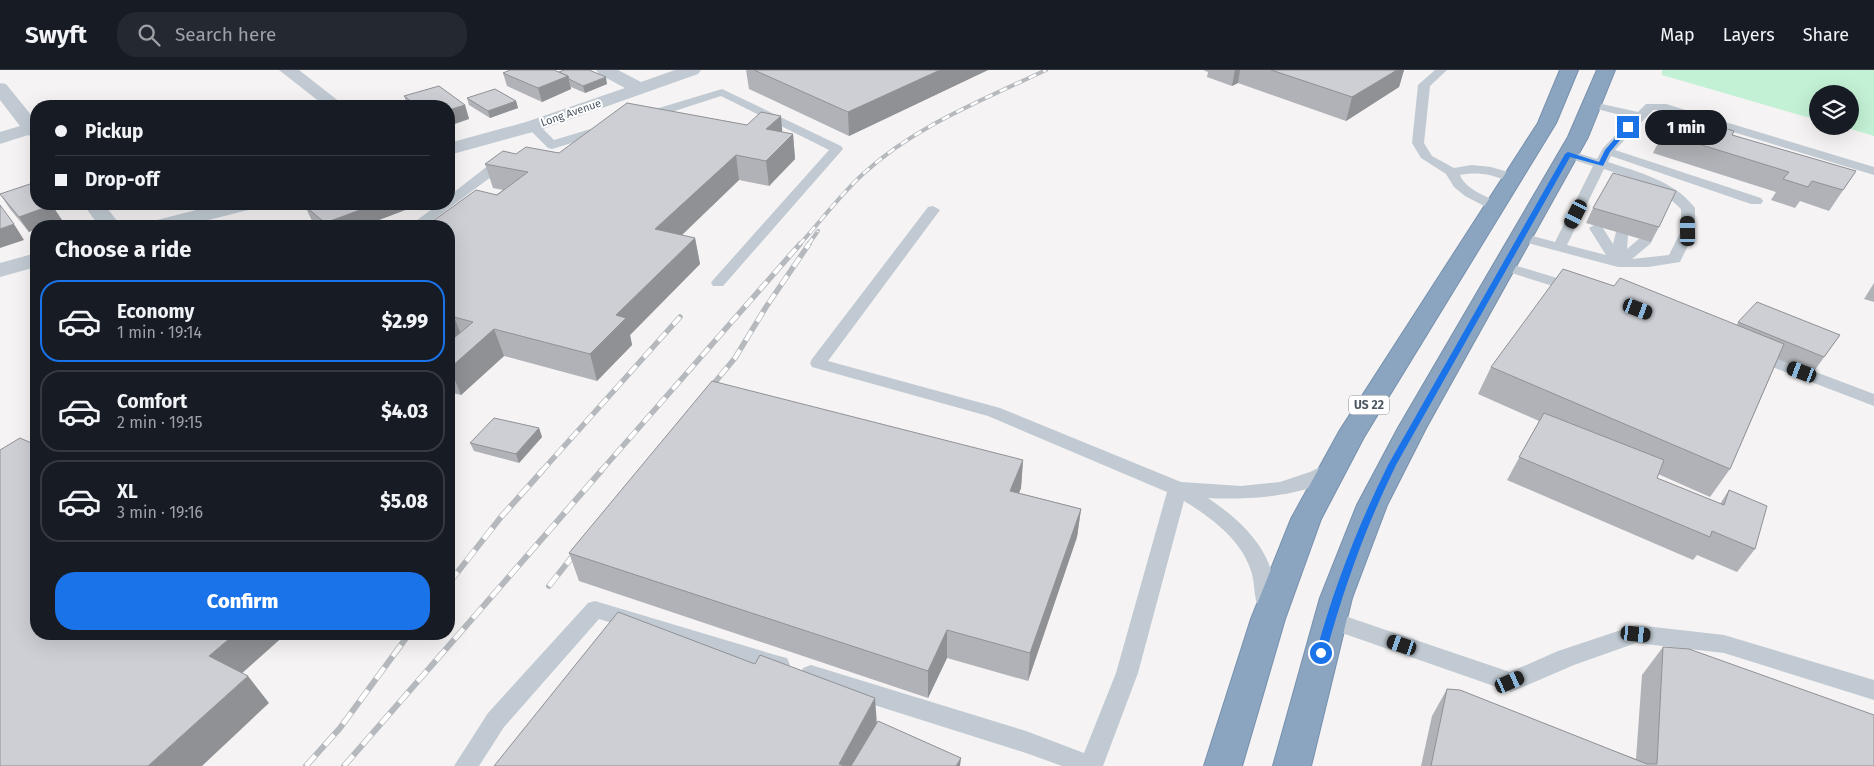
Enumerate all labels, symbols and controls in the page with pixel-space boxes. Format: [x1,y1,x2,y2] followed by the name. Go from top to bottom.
[117,12,467,57] search box
[25,21,87,49] text: Swyft
[135,21,163,49] icon: search
[175,23,276,46] text: Search here
[1660,24,1695,46] text: Map
[1723,24,1775,46] text: Layers
[1803,24,1849,46] text: Share
[1809,85,1859,135] map controls
[1809,85,1859,135] button: layers
[539,97,603,129] street label: Long Avenue
[1646,110,1728,144] callout: 1 min
[1617,116,1639,138] route end
[1667,118,1705,137] text: 1 min
[85,120,143,143] text: Pickup
[85,168,159,191] text: Drop-off
[1562,197,1589,231] car
[1680,216,1695,246] car
[55,236,191,263] text: Choose a ride
[1621,297,1654,321] car
[57,299,102,344] icon: car
[117,300,194,323] text: Economy
[382,310,428,333] text: $2.99
[117,323,202,342] text: 1 min · 19:14
[1785,360,1818,384] car
[57,389,102,434] icon: car
[117,390,187,413] text: Comfort
[1349,396,1389,414] road number: US 22
[381,400,428,423] text: $4.03
[117,413,203,432] text: 2 min · 19:15
[57,479,102,524] icon: car
[117,480,138,503] text: XL
[380,490,428,513] text: $5.08
[117,503,203,522] text: 3 min · 19:16
[55,572,430,630] button: Confirm
[1620,625,1651,643] car
[1385,633,1418,657] car
[1310,642,1332,664] route start
[1493,669,1526,695] car

